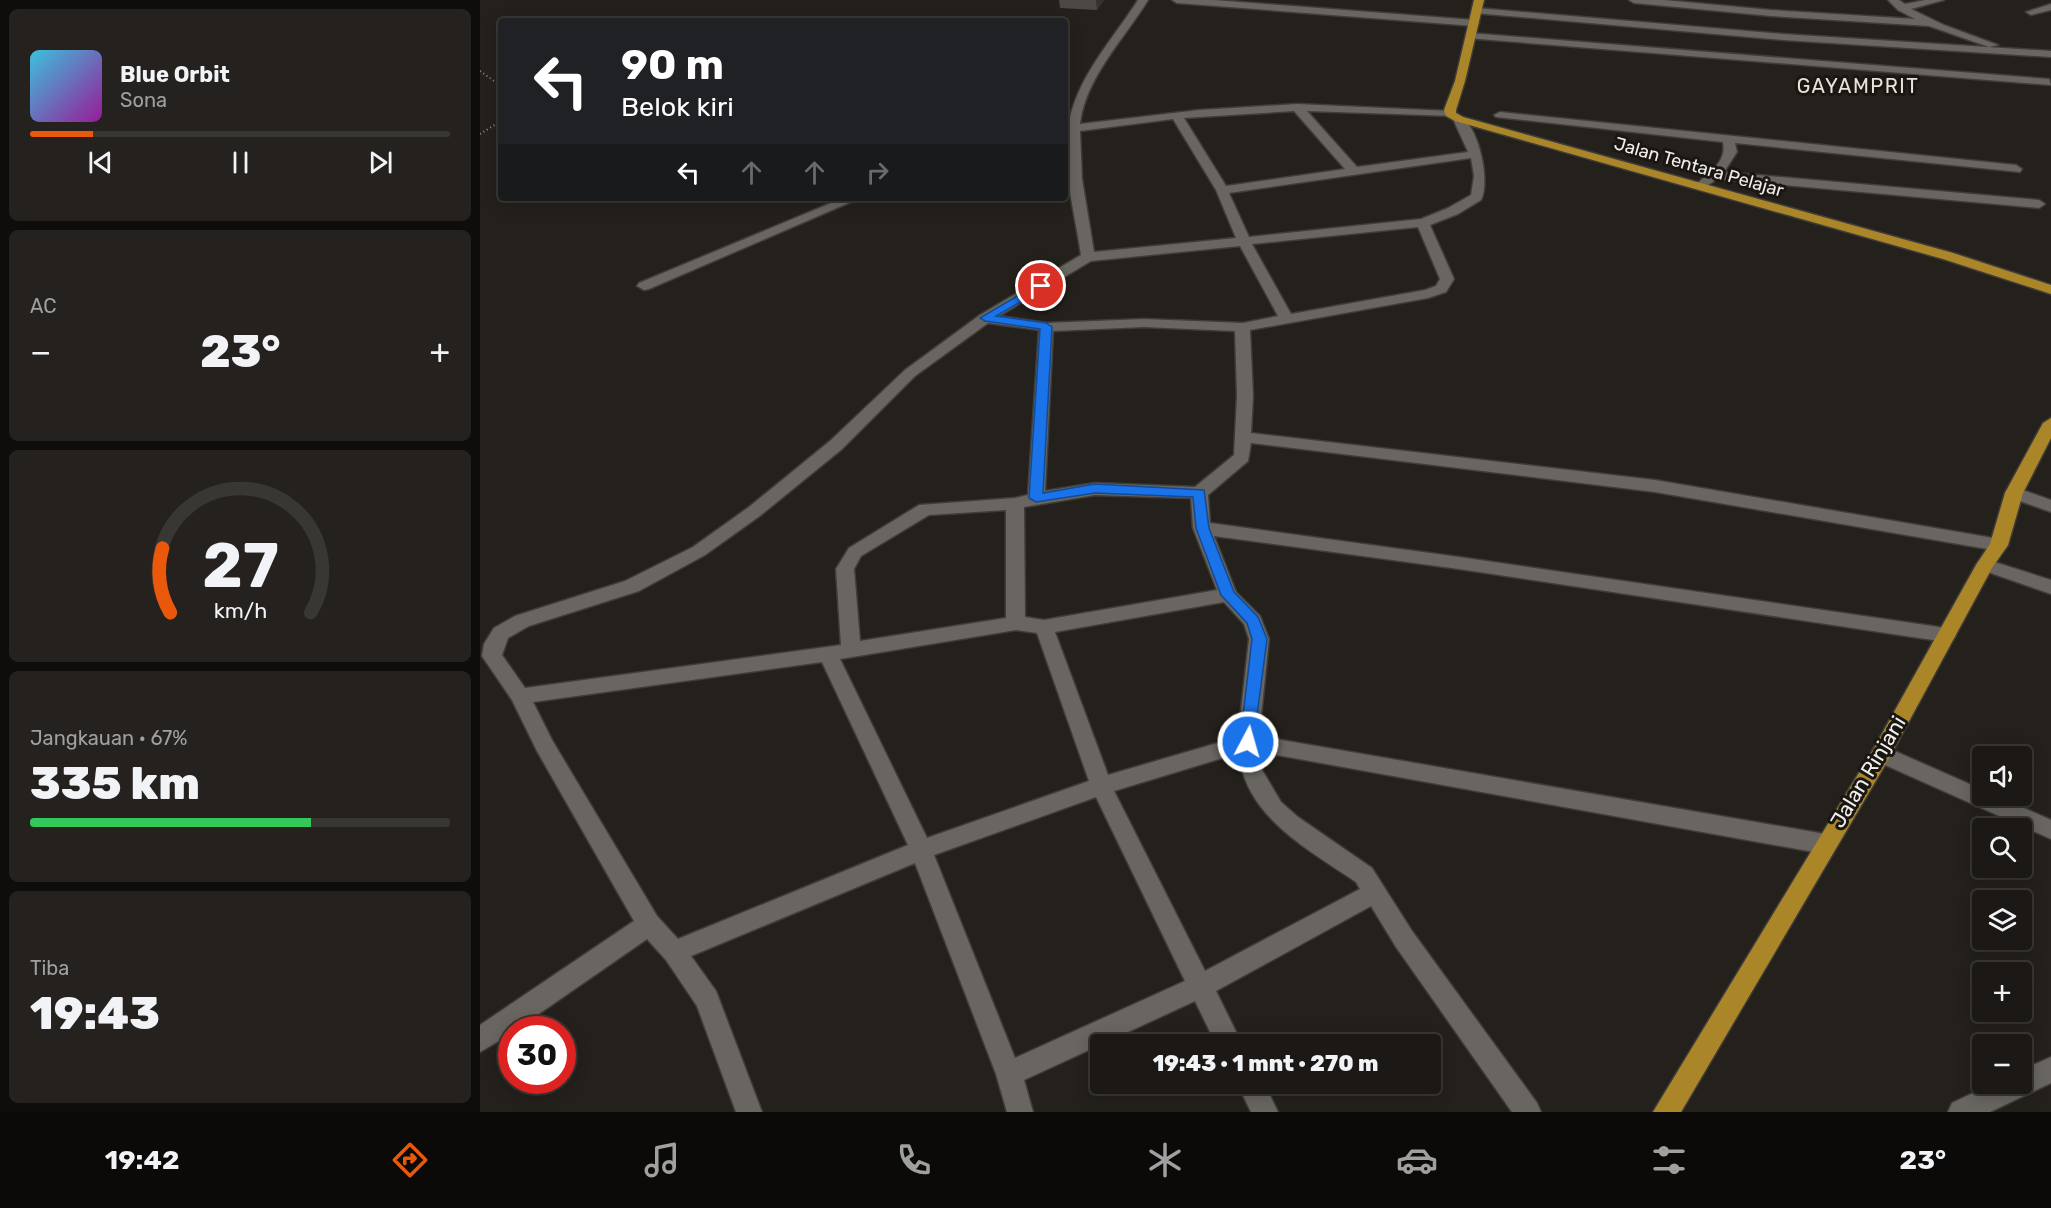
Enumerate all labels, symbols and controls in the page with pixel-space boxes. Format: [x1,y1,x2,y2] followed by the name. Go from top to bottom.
[621,40,724,90] text: 90 m
[522,42,600,120] icon: left
[120,61,230,88] text: Blue Orbit
[1797,74,1919,98] district label: GAYAMPRIT
[120,88,167,112] text: Sona
[621,91,734,123] text: Belok kiri
[1612,132,1786,202] street label: Jalan Tentara Pelajar
[84,146,117,179] icon: previous
[224,146,257,179] icon: pause
[364,146,397,179] icon: next
[672,156,705,189] icon: left
[735,156,768,189] icon: ahead
[798,156,831,189] icon: ahead
[861,156,894,189] icon: right
[1015,260,1066,311] pin
[1024,269,1057,302] icon: arrive
[30,294,56,318] text: AC
[200,325,281,378] text: 23°
[30,332,51,371] text: −
[429,332,450,371] text: +
[202,529,278,603] text: 27
[213,598,267,623] text: km/h
[1216,710,1280,774] position arrow
[1824,711,1911,832] street label: Jalan Rinjani
[30,726,187,750] text: Jangkauan · 67%
[1972,746,2032,1094] map controls
[1972,746,2032,806] button: sound
[30,757,200,810] text: 335 km
[1972,818,2032,878] button: search
[1972,890,2032,950] button: layers
[30,956,69,980] text: Tiba
[1972,962,2032,1022] button: +
[30,987,160,1040] text: 19:43
[498,1016,576,1094] speed limit sign: 30
[1972,1034,2032,1094] button: −
[1153,1050,1378,1077] text: 19:43 · 1 mnt · 270 m
[389,1139,431,1181] icon: directions
[641,1139,683,1181] icon: music
[893,1139,935,1181] icon: phone
[1144,1139,1186,1181] icon: climate
[1396,1139,1438,1181] icon: car
[1648,1139,1690,1181] icon: filters
[105,1144,179,1176] text: 19:42
[1900,1144,1946,1176] text: 23°

